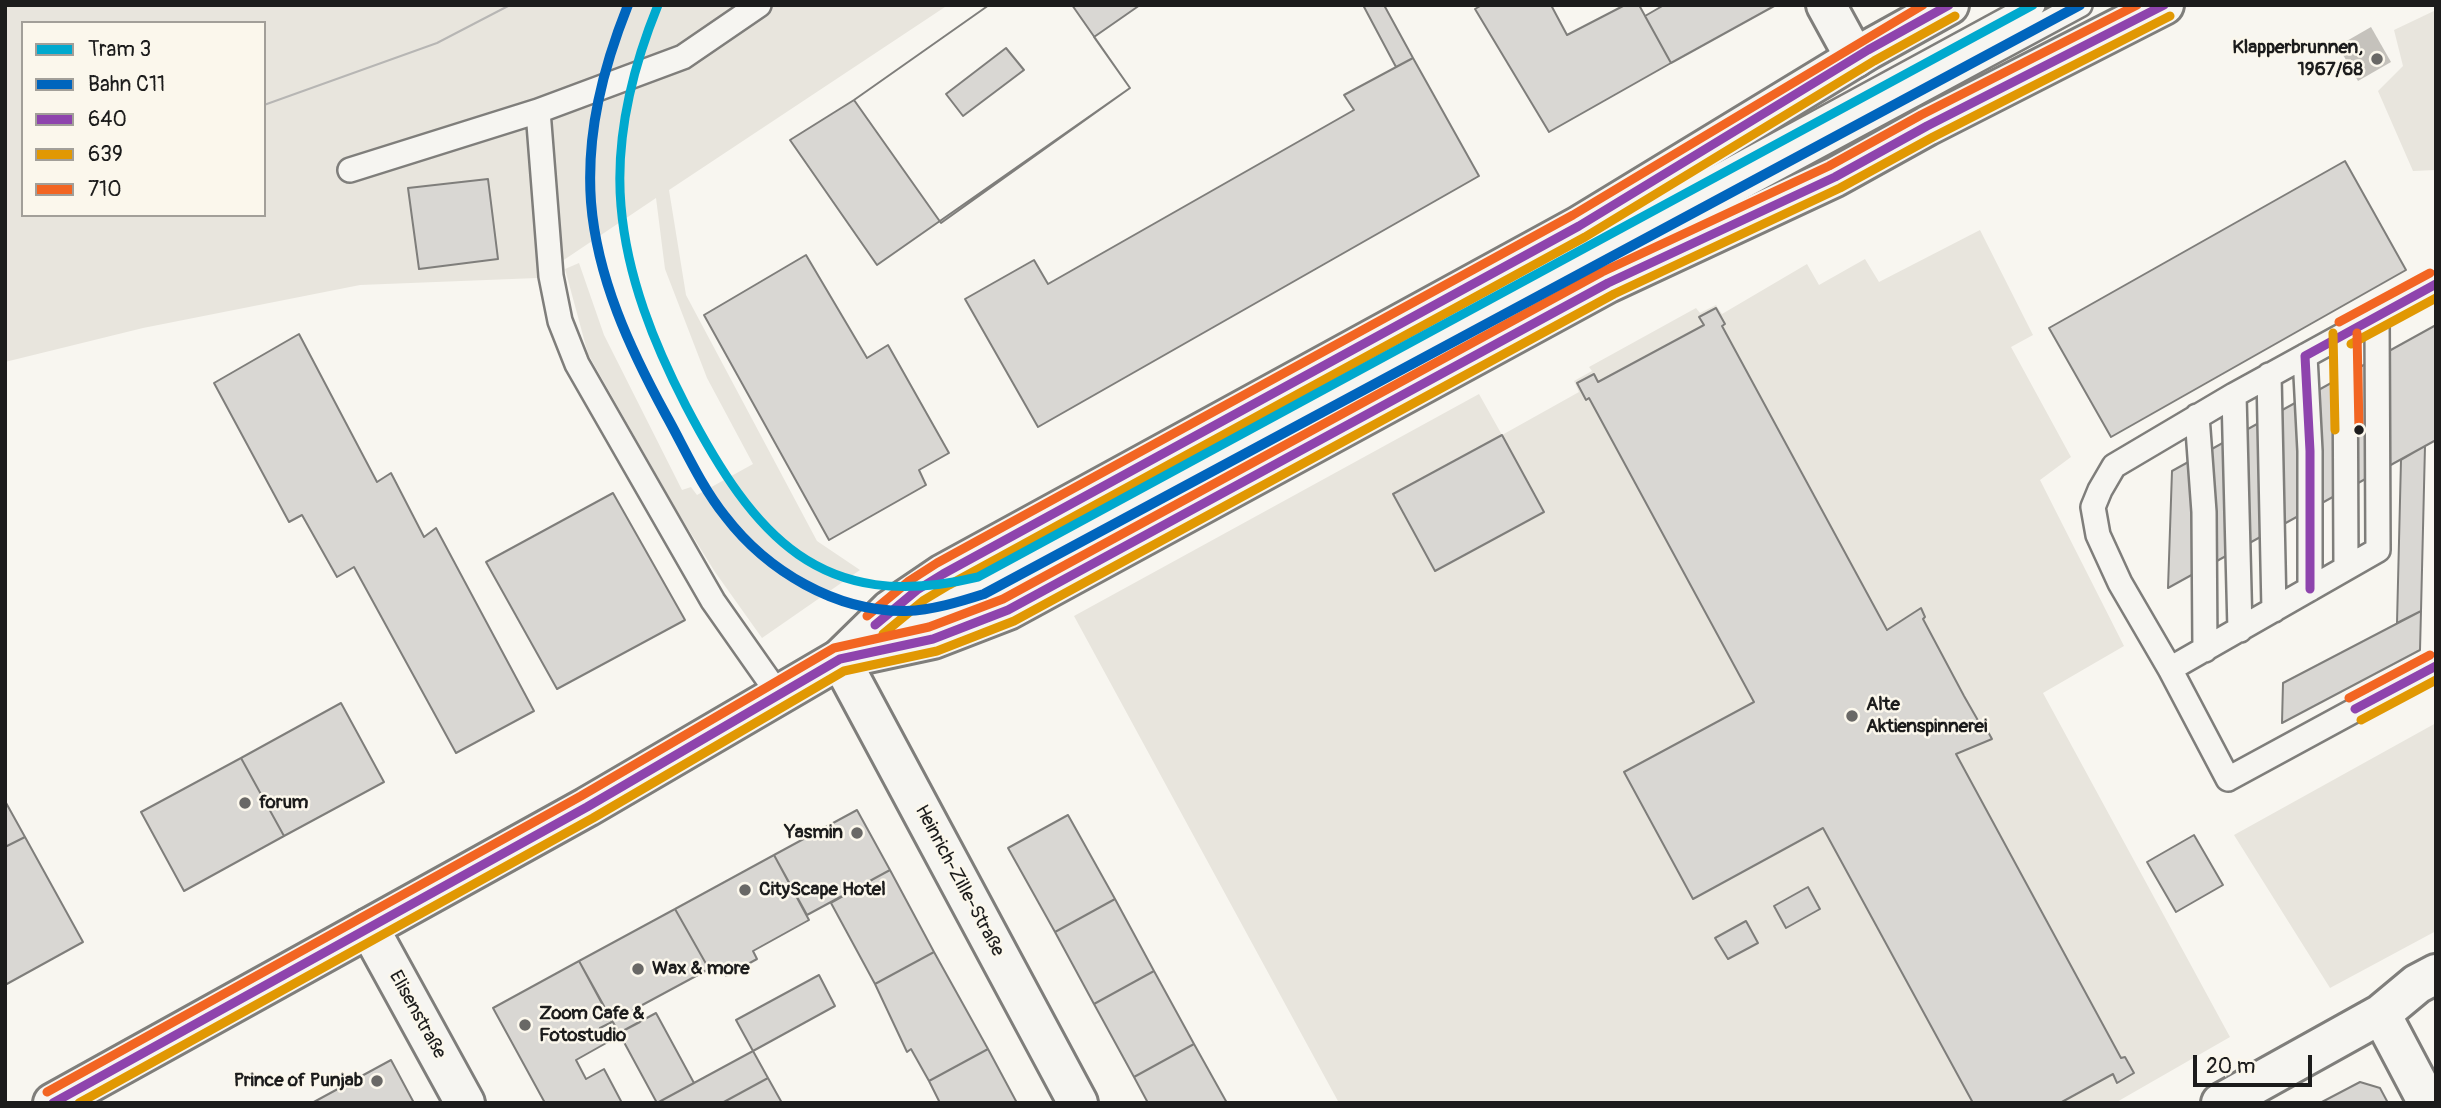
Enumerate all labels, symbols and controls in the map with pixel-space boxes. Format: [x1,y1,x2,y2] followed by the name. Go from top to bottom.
[21,21,266,217] legend
[88,36,151,63] text: Tram 3
[2232,37,2363,81] place label: Klapperbrunnen, 1967/68
[2369,51,2385,67] marker: Klapperbrunnen, 1967/68
[88,71,165,98] text: Bahn C11
[88,106,127,133] text: 640
[88,141,123,168] text: 639
[88,176,122,203] text: 710
[2352,423,2366,437] unlabelled marker
[1866,694,1987,738] place label: Alte Aktienspinnerei
[1844,708,1860,724] marker: Alte Aktienspinnerei
[259,792,308,814] place label: forum
[237,795,253,811] marker: forum
[909,801,1009,961] street label: Heinrich-Zille-Straße
[785,822,843,844] place label: Yasmin
[849,825,865,841] marker: Yasmin
[759,879,886,901] place label: CityScape Hotel
[737,882,753,898] marker: CityScape Hotel
[652,958,750,980] place label: Wax & more
[630,961,646,977] marker: Wax & more
[383,967,451,1063] street label: Elisenstraße
[539,1003,645,1047] place label: Zoom Cafe & Fotostudio
[517,1017,533,1033] marker: Zoom Cafe & Fotostudio
[2196,1042,2315,1086] scale bar
[2206,1053,2255,1080] text: 20 m
[234,1070,363,1092] place label: Prince of Punjab
[369,1073,385,1089] marker: Prince of Punjab

